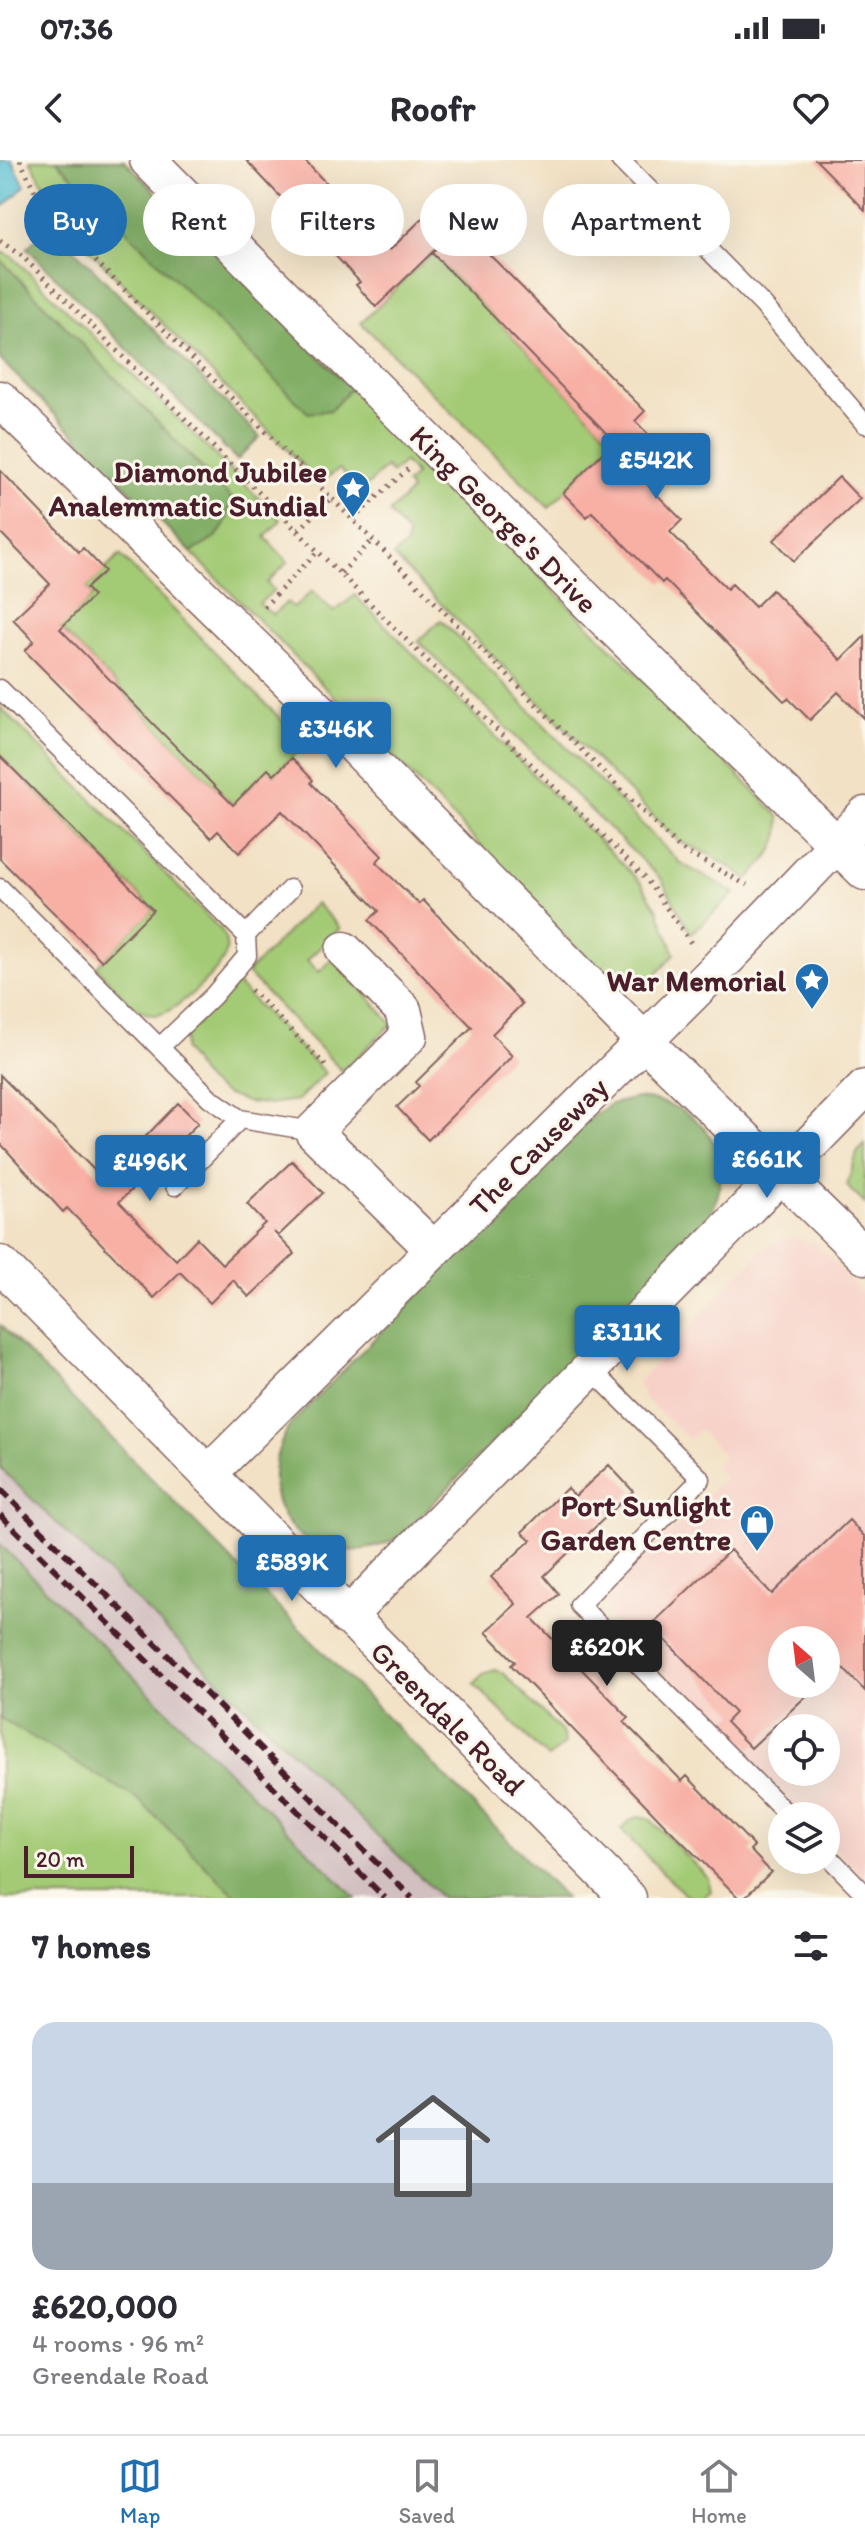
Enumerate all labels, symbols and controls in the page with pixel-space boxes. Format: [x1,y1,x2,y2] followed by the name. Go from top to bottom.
[40,10,113,47] text: 07:36
[32,86,76,130] icon: back
[789,86,833,130] icon: heart
[390,87,475,130] text: Roofr
[24,184,127,256] chip: Buy
[143,184,255,256] chip: Rent
[271,184,404,256] chip: Filters
[420,184,527,256] chip: New
[543,184,730,256] chip: Apartment
[402,417,606,621] street label: King George's Drive
[600,433,712,501] pin: £542K
[619,443,693,475] text: £542K
[48,453,328,524] place label: Diamond Jubilee Analemmatic Sundial
[334,469,372,519] place icon: Diamond Jubilee Analemmatic Sundial
[280,702,392,770] pin: £346K
[299,712,373,744] text: £346K
[793,961,831,1011] place icon: War Memorial
[606,962,786,999] place label: War Memorial
[461,1069,615,1223] street label: The Causeway
[711,1132,823,1200] pin: £661K
[94,1135,206,1203] pin: £496K
[732,1142,802,1174] text: £661K
[113,1145,187,1177] text: £496K
[571,1305,683,1373] pin: £311K
[593,1315,661,1347] text: £311K
[541,1487,731,1558] place label: Port Sunlight Garden Centre
[738,1503,776,1553] shop icon: Port Sunlight Garden Centre
[236,1535,348,1603] pin: £589K
[256,1545,328,1577] text: £589K
[551,1620,663,1688] pin: £620K
[768,1626,840,1698] north arrow
[768,1626,840,1874] map controls
[570,1630,644,1662] text: £620K
[363,1633,533,1803] street label: Greendale Road
[768,1714,840,1786] button: locate
[768,1802,840,1874] button: layers
[24,1842,134,1878] scale bar
[36,1846,85,1873] text: 20 m
[789,1924,833,1968] icon: filters
[32,1926,151,1967] text: 7 homes
[361,2074,505,2218] icon: home
[32,2286,178,2327] text: £620,000
[32,2327,204,2359] text: 4 rooms · 96 m²
[32,2359,208,2391] text: Greendale Road
[118,2454,162,2529] tab: Map
[399,2454,455,2529] tab: Saved
[691,2454,747,2529] tab: Home

